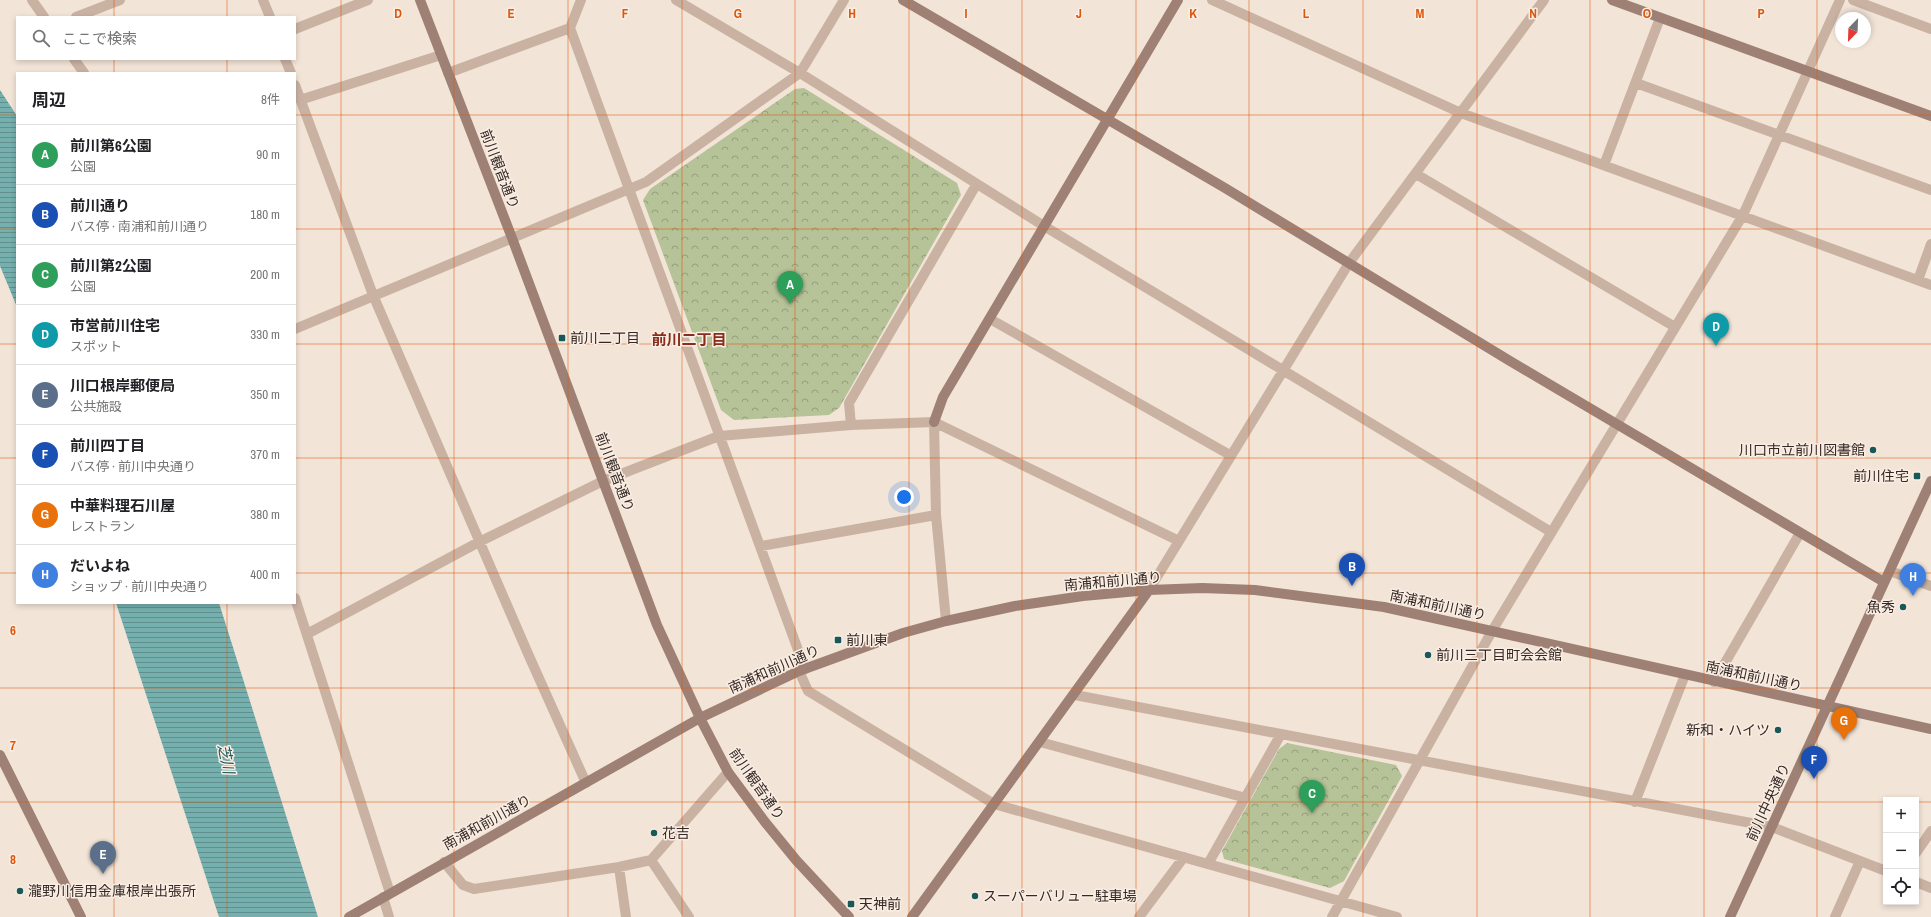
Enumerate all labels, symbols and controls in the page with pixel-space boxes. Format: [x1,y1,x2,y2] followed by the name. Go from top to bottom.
[394,5,402,22] text: D
[507,5,515,22] text: E
[622,5,629,22] text: F
[734,5,742,22] text: G
[848,5,856,22] text: H
[965,5,968,22] text: I
[1076,5,1082,22] text: J
[1189,5,1197,22] text: K
[1303,5,1310,22] text: L
[1416,5,1425,22] text: M
[1529,5,1537,22] text: N
[1643,5,1651,22] text: O
[1757,5,1765,22] text: P
[1835,12,1871,48] north arrow
[16,16,296,60] search box
[30,27,52,49] icon: search
[62,28,137,49] text: ここで検索
[32,88,66,111] text: 周辺
[261,91,280,108] text: 8件
[477,127,523,211] street label: 前川観音通り
[70,135,152,156] text: 前川第6公園
[41,146,49,163] text: A
[256,146,280,163] text: 90 m
[70,158,96,175] text: 公園
[70,195,130,216] text: 前川通り
[41,206,49,223] text: B
[250,206,280,223] text: 180 m
[70,218,209,235] text: バス停 · 南浦和前川通り
[70,255,152,276] text: 前川第2公園
[41,266,49,283] text: C
[250,266,280,283] text: 200 m
[777,271,803,304] pin: A
[70,278,96,295] text: 公園
[1703,313,1729,346] pin: D
[70,315,160,336] text: 市営前川住宅
[41,326,49,343] text: D
[250,326,280,343] text: 330 m
[570,329,640,347] place label: 前川二丁目
[651,329,727,350] district label: 前川二丁目
[557,333,567,343] marker: 前川二丁目
[70,338,122,355] text: スポット
[70,375,175,396] text: 川口根岸郵便局
[41,386,49,403] text: E
[250,386,280,403] text: 350 m
[70,398,122,415] text: 公共施設
[592,430,638,514] street label: 前川観音通り
[70,435,145,456] text: 前川四丁目
[1739,441,1865,459] place label: 川口市立前川図書館
[1868,445,1878,455] marker: 川口市立前川図書館
[42,446,48,463] text: F
[250,446,280,463] text: 370 m
[70,458,196,475] text: バス停 · 前川中央通り
[1853,467,1909,485] place label: 前川住宅
[1912,471,1922,481] marker: 前川住宅
[894,487,914,507] your location
[70,495,175,516] text: 中華料理石川屋
[41,506,49,523] text: G
[250,506,280,523] text: 380 m
[70,518,135,535] text: レストラン
[1339,553,1365,586] pin: B
[70,555,130,576] text: だいよね
[1900,563,1926,596] pin: H
[41,566,49,583] text: H
[250,566,280,583] text: 400 m
[1063,568,1163,594] street label: 南浦和前川通り
[70,578,209,595] text: ショップ · 前川中央通り
[1388,586,1488,624] street label: 南浦和前川通り
[1867,598,1895,616] place label: 魚秀
[1898,602,1908,612] marker: 魚秀
[10,622,16,639] text: 6
[846,631,888,649] place label: 前川東
[833,635,843,645] marker: 前川東
[726,641,822,697] street label: 南浦和前川通り
[1436,646,1562,664] place label: 前川三丁目町会会館
[1423,650,1433,660] marker: 前川三丁目町会会館
[1704,657,1804,695] street label: 南浦和前川通り
[1831,707,1857,740] pin: G
[1686,721,1770,739] place label: 新和・ハイツ
[1773,725,1783,735] marker: 新和・ハイツ
[10,737,16,754] text: 7
[213,742,240,778] water label: 芝川
[726,744,788,824] street label: 前川観音通り
[1801,746,1827,779] pin: F
[1742,760,1794,844] street label: 前川中央通り
[1299,780,1325,813] pin: C
[440,790,534,854] street label: 南浦和前川通り
[1883,797,1919,905] map controls
[1883,797,1919,833] button: +
[662,824,690,842] place label: 花吉
[649,828,659,838] marker: 花吉
[1883,833,1919,869] button: −
[90,841,116,874] pin: E
[10,851,16,868] text: 8
[1883,869,1919,905] button: locate
[28,882,196,900] place label: 瀧野川信用金庫根岸出張所
[15,886,25,896] marker: 瀧野川信用金庫根岸出張所
[983,887,1137,905] place label: スーパーバリュー駐車場
[970,891,980,901] marker: スーパーバリュー駐車場
[859,895,901,913] place label: 天神前
[846,899,856,909] marker: 天神前

